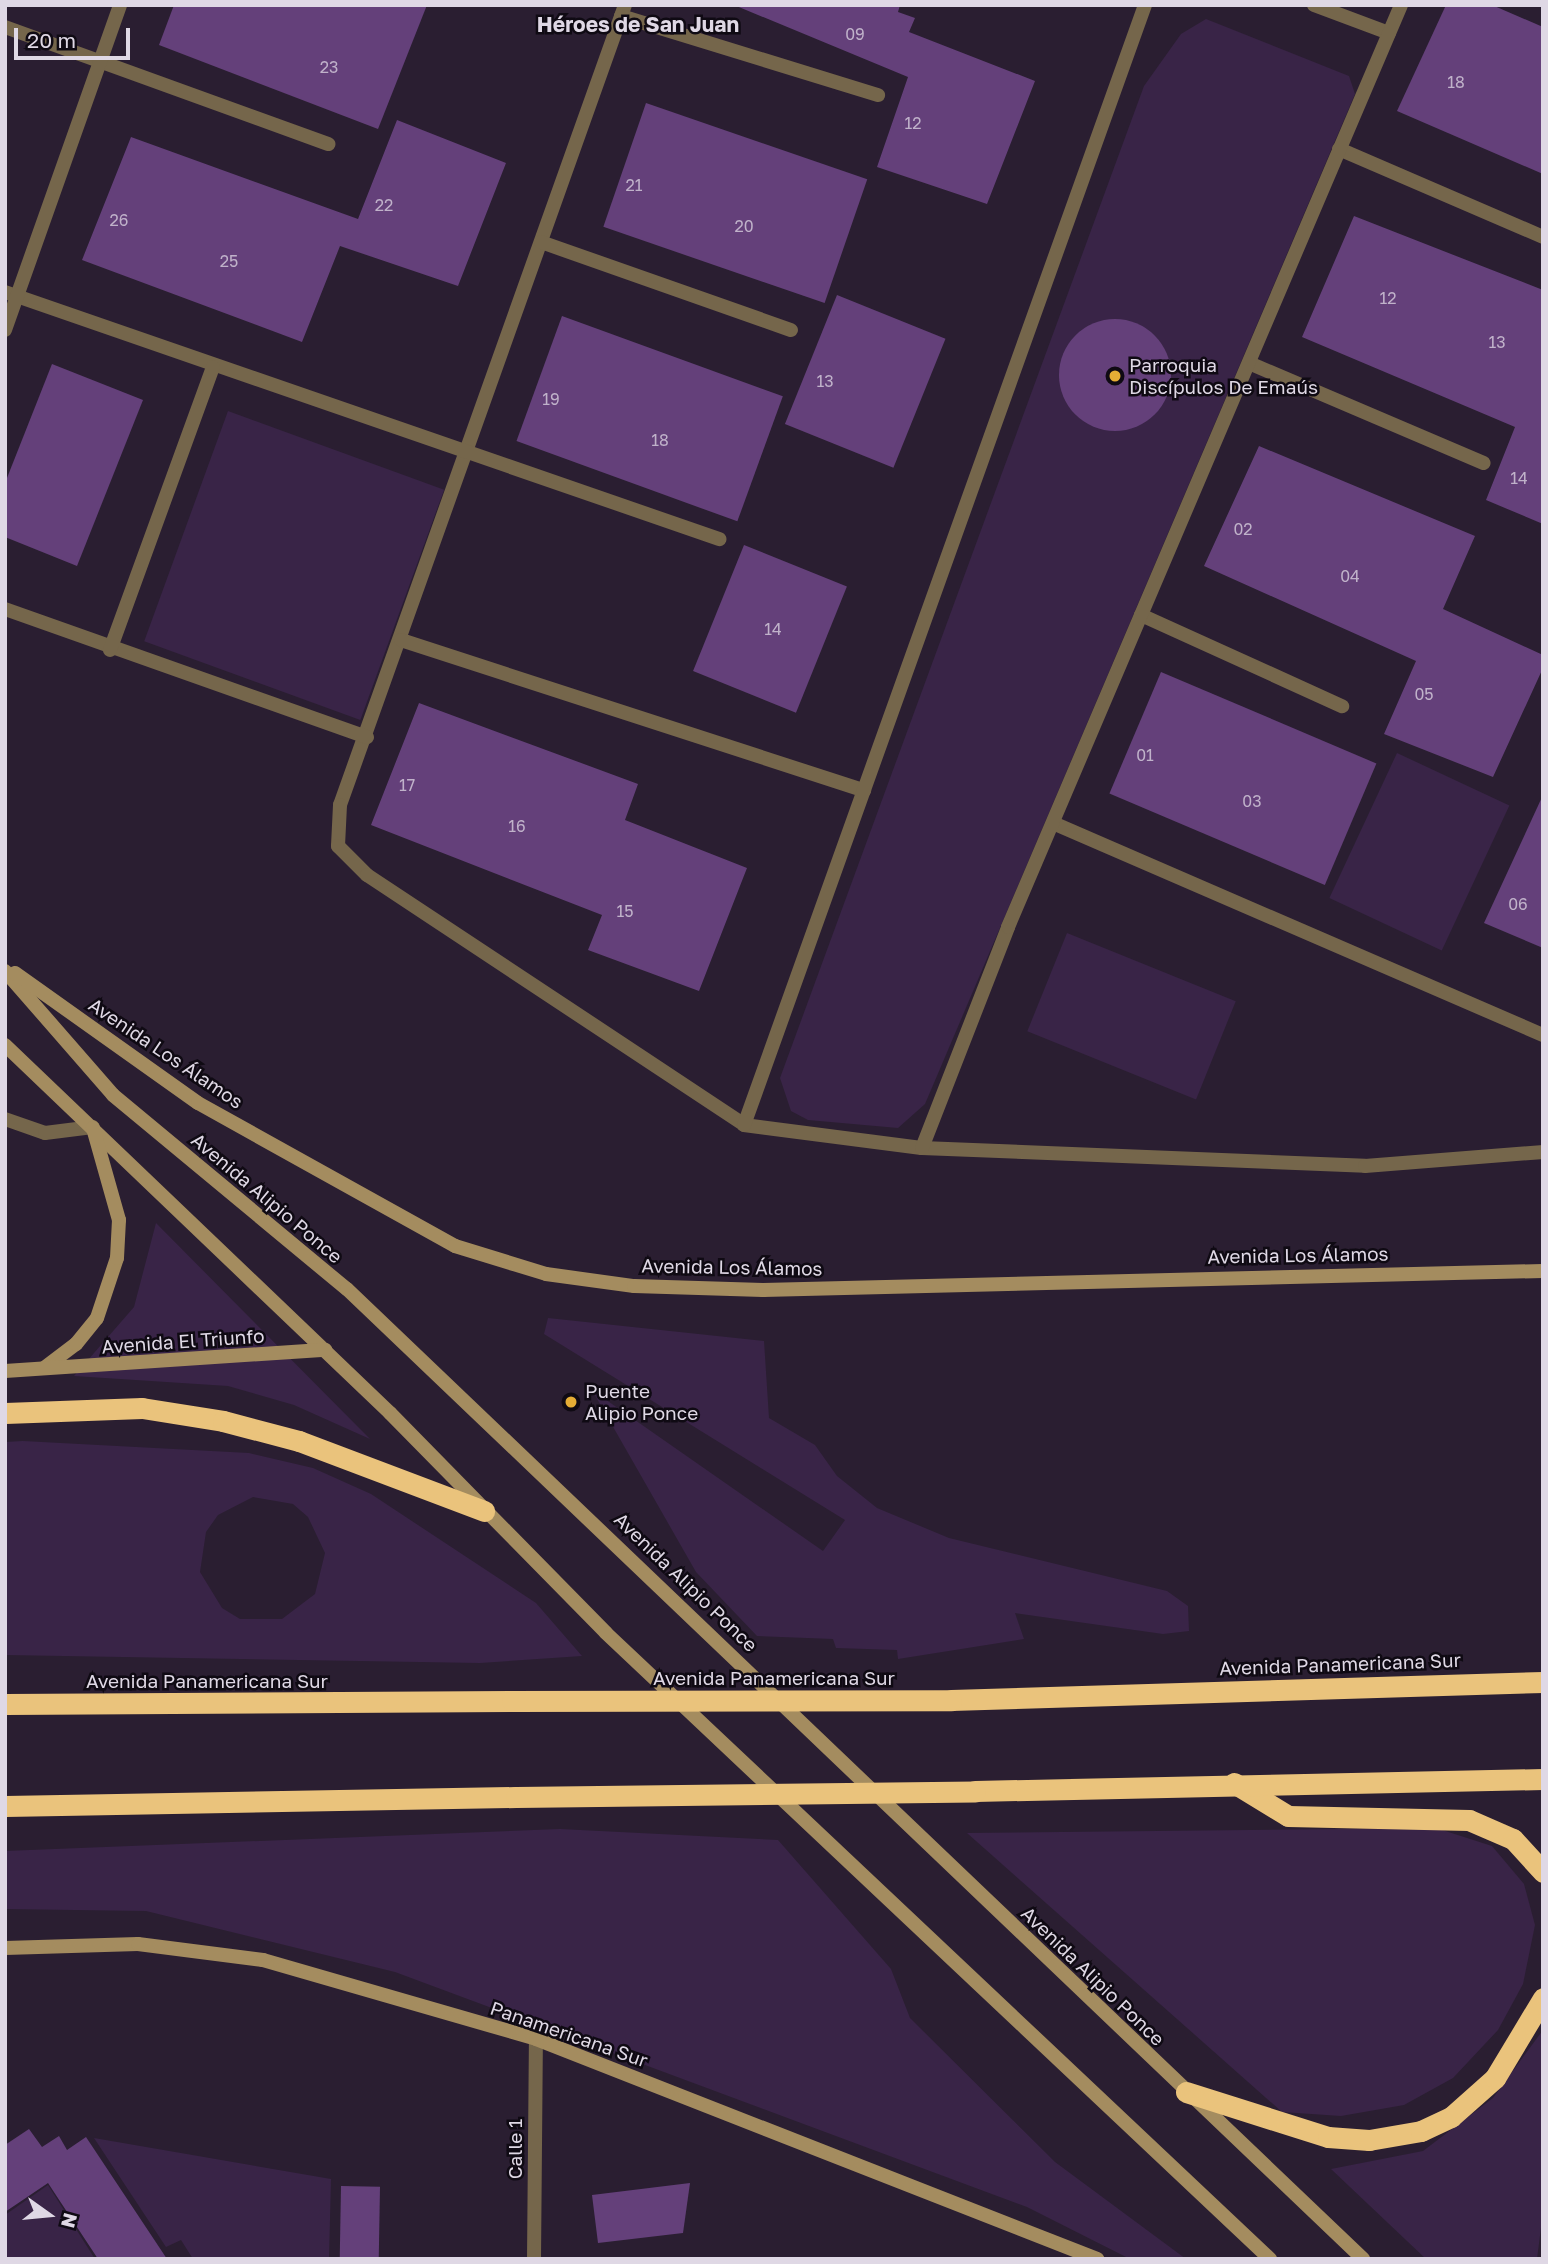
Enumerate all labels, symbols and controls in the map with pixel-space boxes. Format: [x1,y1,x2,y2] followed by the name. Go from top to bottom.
[537,11,739,37] district label: Héroes de San Juan
[18,14,133,58] scale bar
[845,24,865,44] house number: 09
[27,27,76,53] text: 20 m
[320,57,338,77] house number: 23
[1447,72,1465,92] house number: 18
[904,113,922,133] house number: 12
[625,175,643,195] house number: 21
[375,195,393,215] house number: 22
[110,210,128,230] house number: 26
[734,216,754,236] house number: 20
[220,251,238,271] house number: 25
[1379,288,1397,308] house number: 12
[1488,332,1506,352] house number: 13
[1129,354,1318,398] place label: Parroquia Discípulos De Emaús
[1107,368,1123,384] marker: Parroquia Discípulos De Emaús
[816,371,834,391] house number: 13
[542,389,560,409] house number: 19
[651,430,669,450] house number: 18
[1510,468,1528,488] house number: 14
[1233,519,1253,539] house number: 02
[1340,566,1360,586] house number: 04
[764,619,782,639] house number: 14
[1414,684,1434,704] house number: 05
[1136,745,1154,765] house number: 01
[399,775,415,795] house number: 17
[1242,791,1262,811] house number: 03
[508,816,526,836] house number: 16
[1508,894,1528,914] house number: 06
[616,901,634,921] house number: 15
[85,993,247,1113] street label: Avenida Los Álamos
[187,1128,347,1268] street label: Avenida Alipio Ponce
[1207,1242,1389,1268] street label: Avenida Los Álamos
[641,1254,823,1280] street label: Avenida Los Álamos
[101,1324,265,1358] street label: Avenida El Triunfo
[585,1380,698,1424] place label: Puente Alipio Ponce
[563,1394,579,1410] marker: Puente Alipio Ponce
[610,1508,762,1656] street label: Avenida Alipio Ponce
[1219,1648,1461,1680] street label: Avenida Panamericana Sur
[653,1667,895,1689] street label: Avenida Panamericana Sur
[86,1670,328,1692] street label: Avenida Panamericana Sur
[1017,1902,1169,2050] street label: Avenida Alipio Ponce
[487,1996,651,2072] street label: Panamericana Sur
[504,2119,526,2179] street label: Calle 1
[14,2180,84,2250] north arrow
[57,2211,83,2231] text: N

